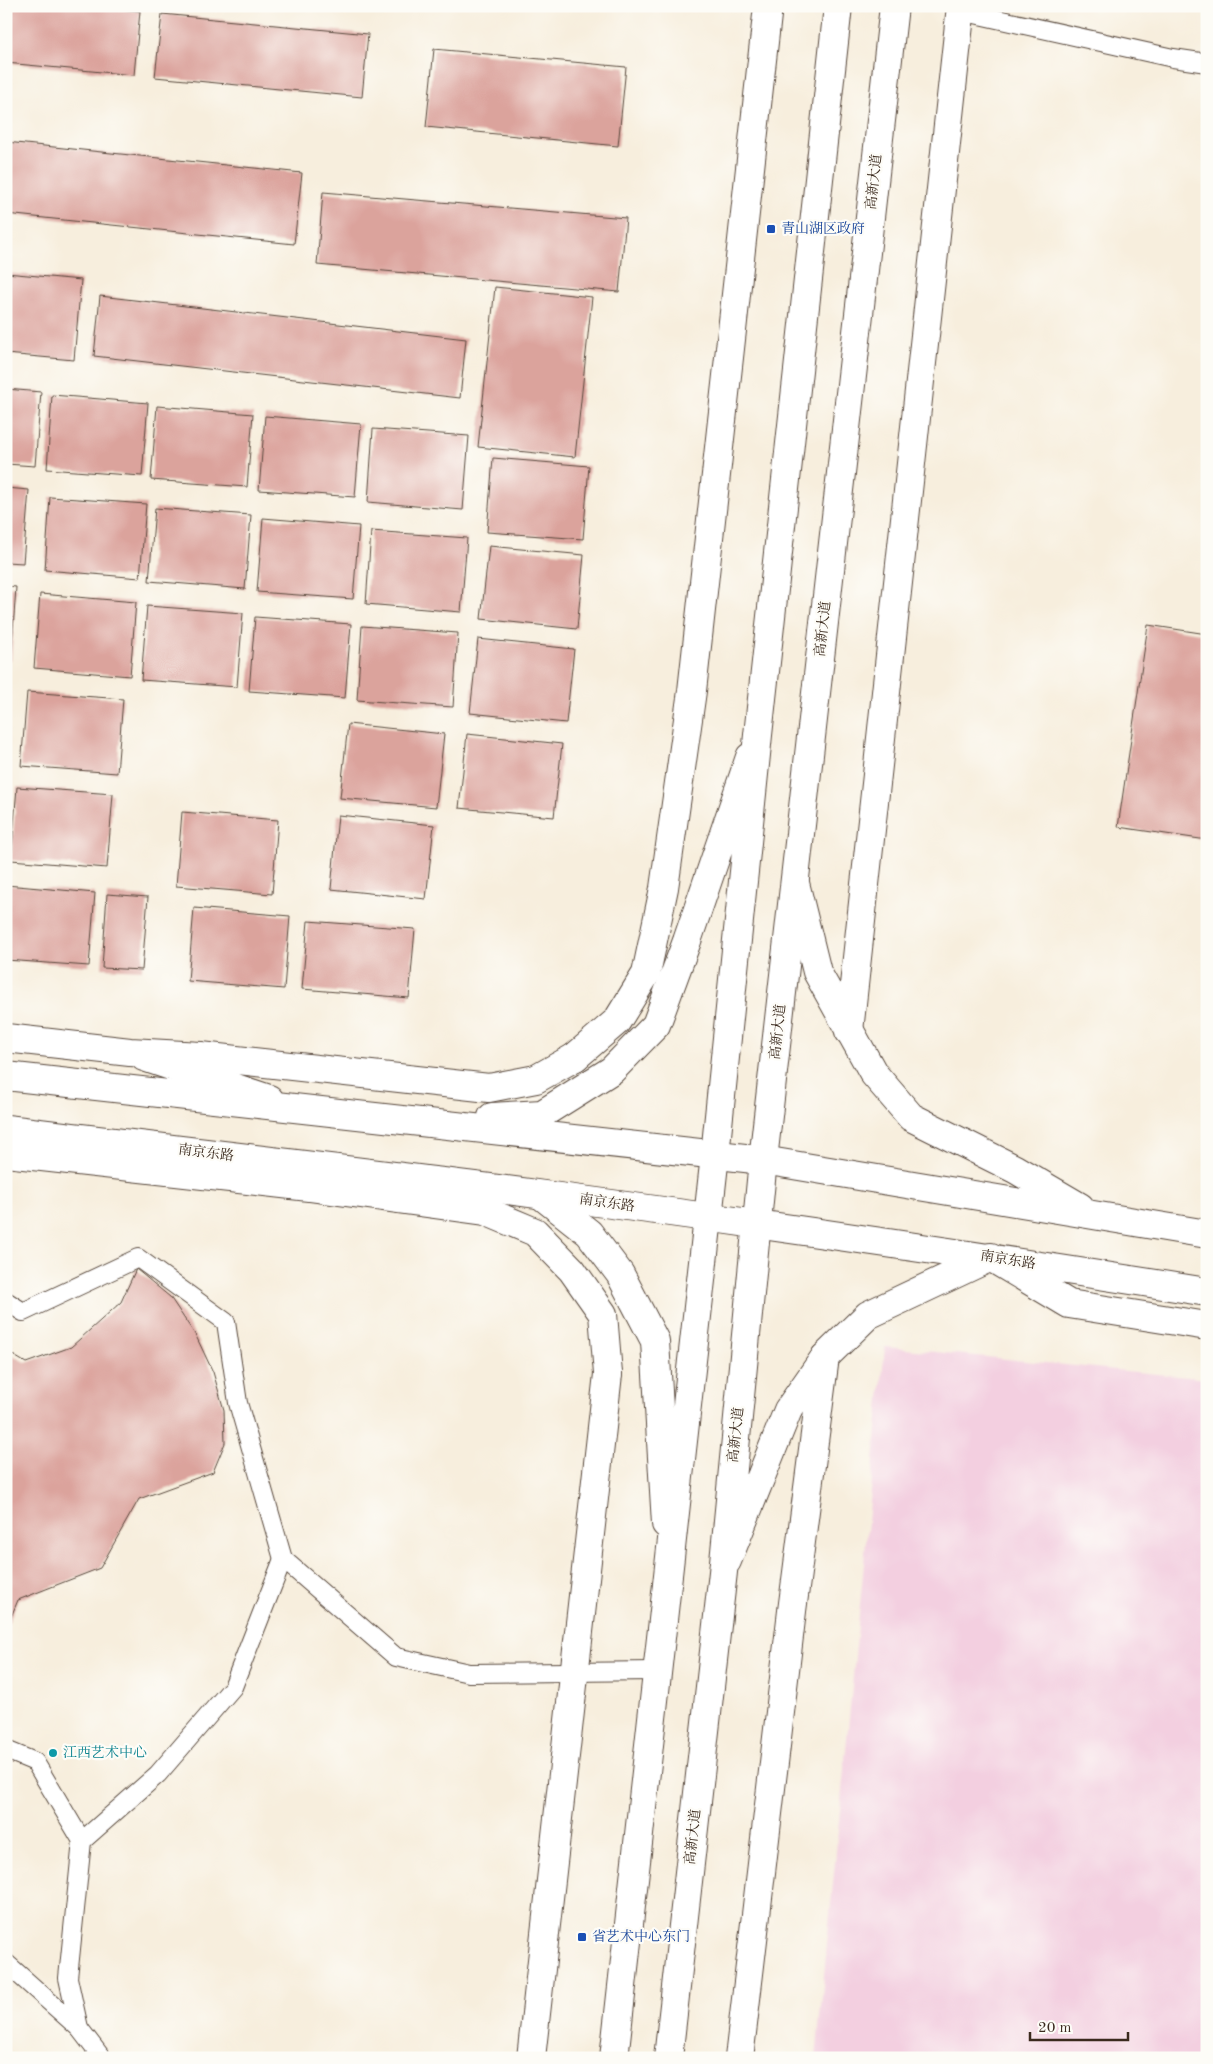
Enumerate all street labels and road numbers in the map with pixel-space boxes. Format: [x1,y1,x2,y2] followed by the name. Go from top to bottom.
[863,153,884,211] street label: 高新大道
[812,600,833,658] street label: 高新大道
[767,1003,788,1061] street label: 高新大道
[177,1142,235,1163] street label: 南京东路
[578,1191,636,1214] street label: 南京东路
[979,1248,1037,1271] street label: 南京东路
[725,1406,746,1464] street label: 高新大道
[682,1808,703,1866] street label: 高新大道

